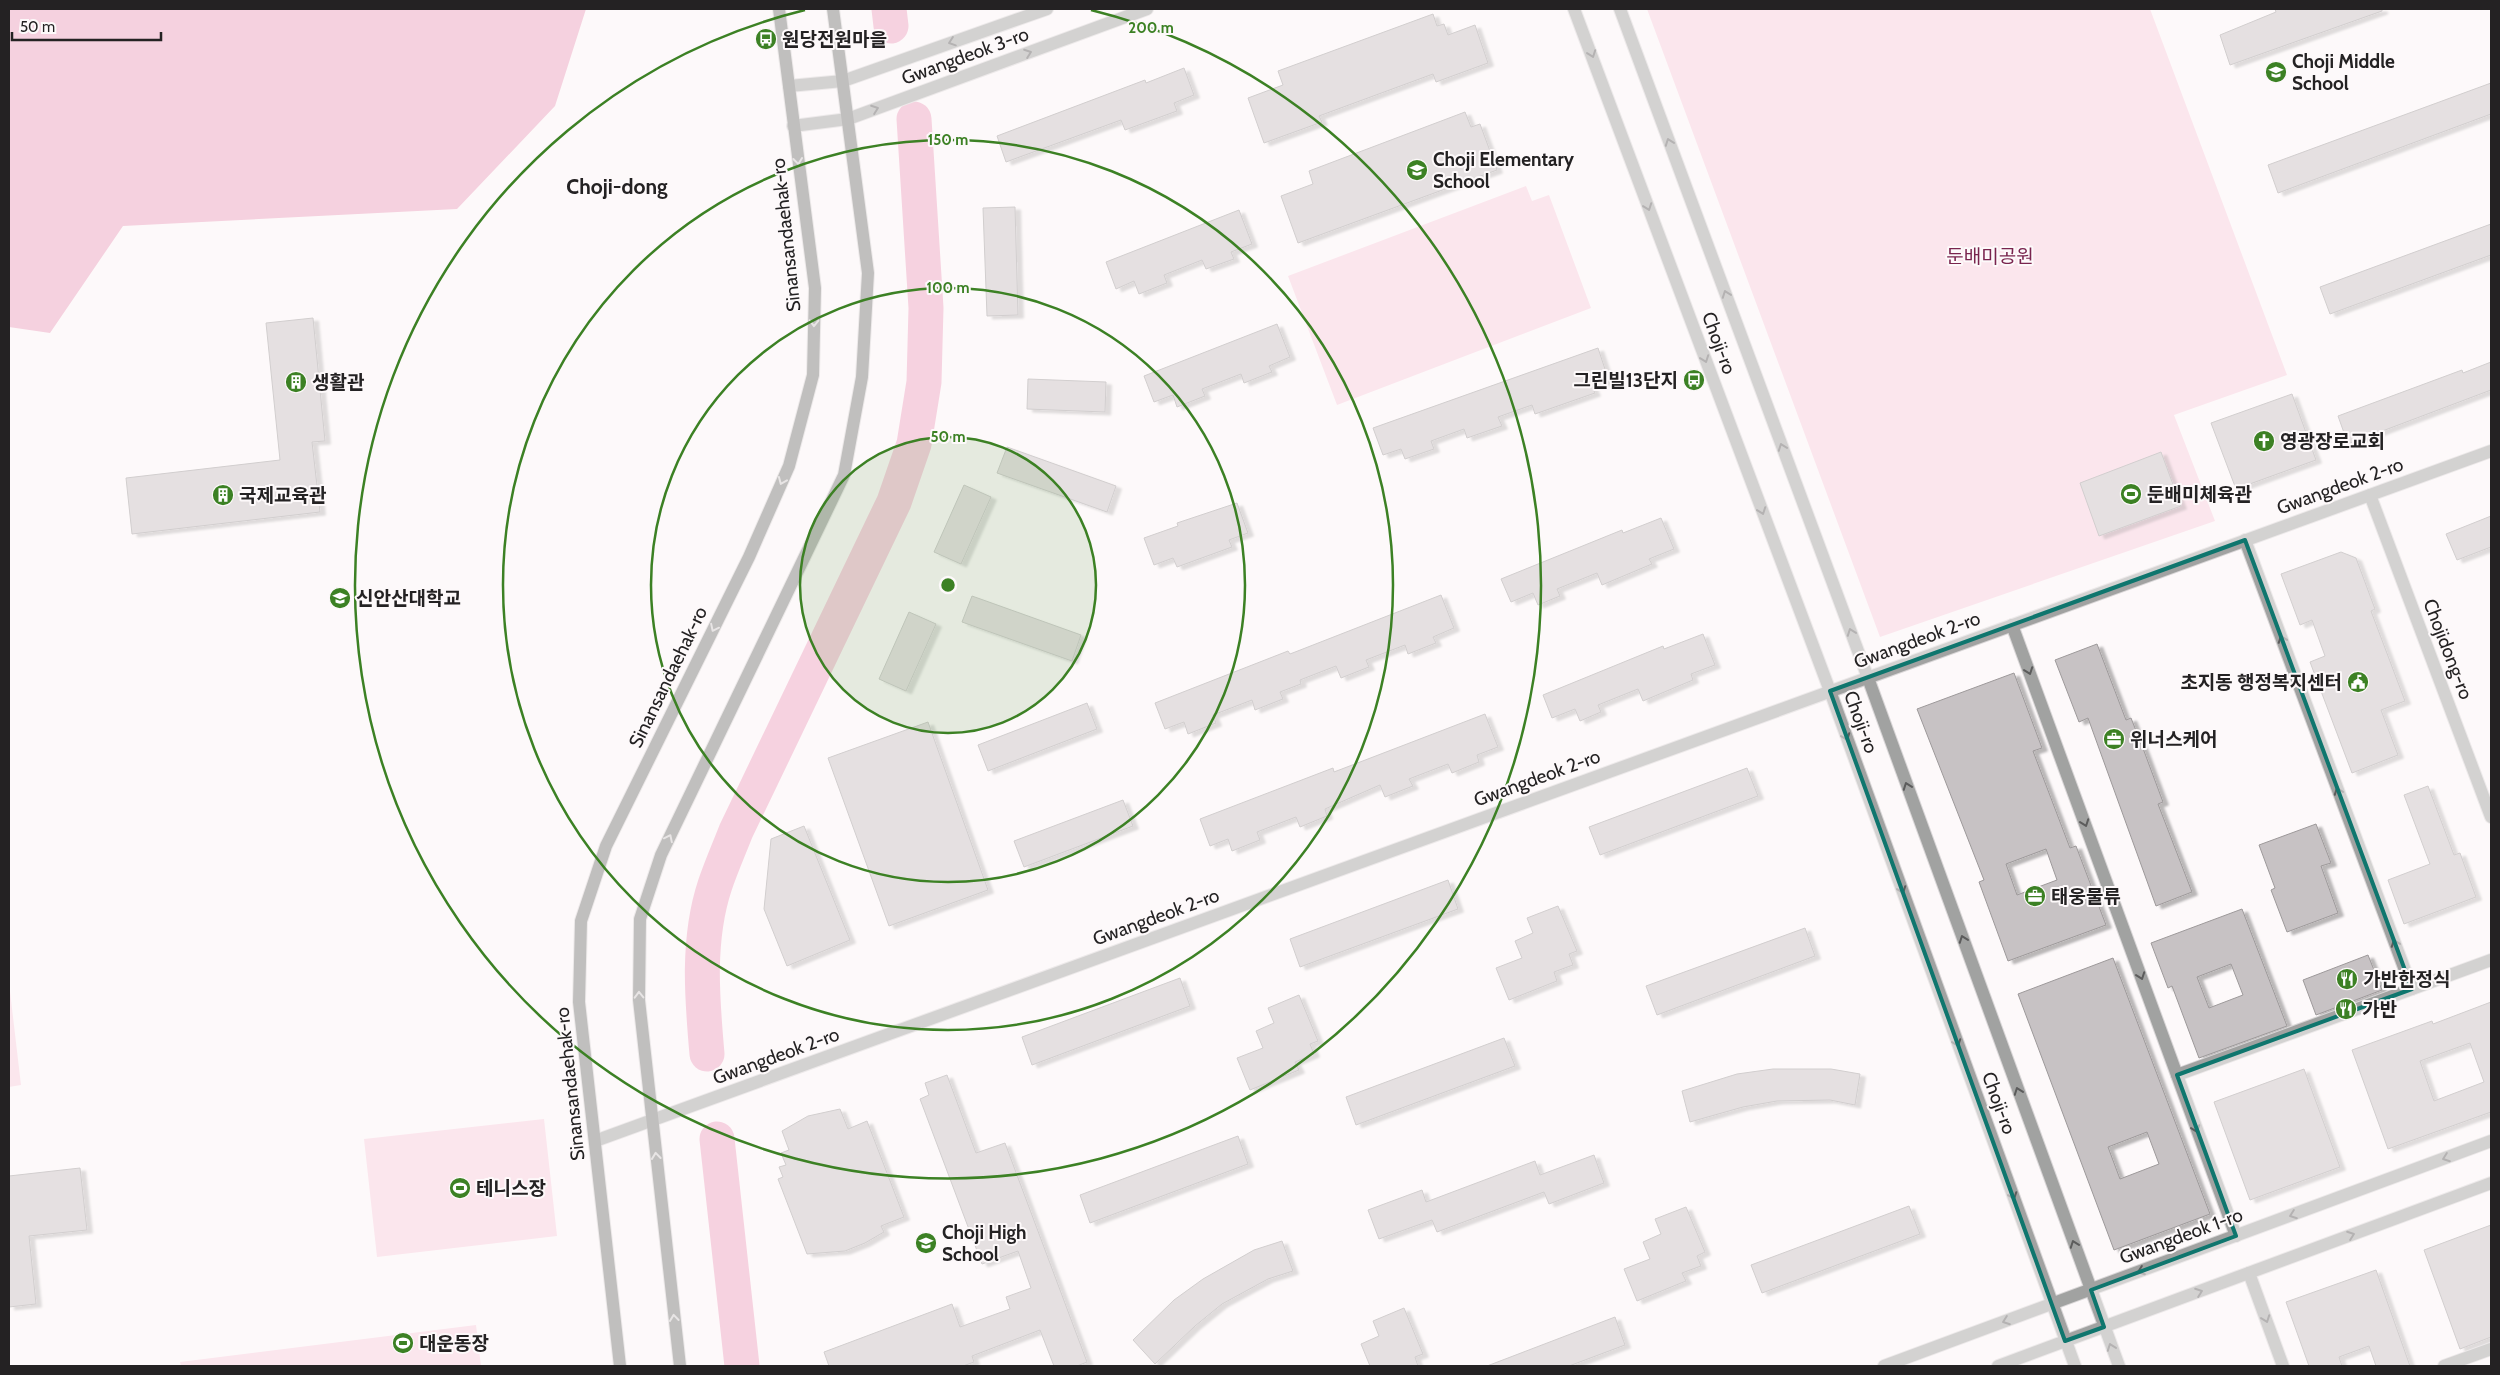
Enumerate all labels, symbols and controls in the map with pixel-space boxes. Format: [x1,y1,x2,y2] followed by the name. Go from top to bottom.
[12,10,161,42] scale bar
[20,18,55,36] text: 50 m
[1128,19,1174,37] text: 200 m
[898,22,1032,90] street label: Gwangdeok 3-ro
[754,27,778,51] bus stop icon: 원당전원마을
[782,28,887,51] place label: 원당전원마을
[948,37,956,47] one-way arrow
[1023,49,1031,59] one-way arrow
[1586,50,1596,58] one-way arrow
[2292,50,2395,95] place label: Choji Middle School
[2264,60,2288,84] school or university icon: Choji Middle School
[870,105,879,115] one-way arrow
[928,131,968,149] text: 150 m
[1665,138,1675,147] one-way arrow
[1433,148,1575,193] place label: Choji Elementary School
[766,157,806,313] street label: Sinansandaehak-ro
[792,158,803,166] one-way arrow
[1405,158,1429,182] school or university icon: Choji Elementary School
[566,174,668,199] district label: Choji-dong
[1642,202,1652,210] one-way arrow
[1946,245,2034,268] park label: 둔배미공원
[926,279,970,297] text: 100 m
[1722,291,1732,299] one-way arrow
[1697,309,1741,377] street label: Choji-ro
[809,319,819,327] one-way arrow
[1699,354,1709,363] one-way arrow
[1682,368,1706,392] bus stop icon: 그린빌13단지
[1573,369,1678,392] place label: 그린빌13단지
[284,370,308,394] building icon: 생활관
[312,371,365,394] place label: 생활관
[930,428,966,446] text: 50 m
[2252,429,2276,453] church icon: 영광장로교회
[2280,430,2385,453] place label: 영광장로교회
[1778,443,1788,452] one-way arrow
[2274,452,2406,520] street label: Gwangdeok 2-ro
[778,476,789,485] one-way arrow
[2119,482,2143,506] sports icon: 둔배미체육관
[211,483,235,507] building icon: 국제교육관
[2147,483,2252,506] place label: 둔배미체육관
[239,484,327,507] place label: 국제교육관
[1756,506,1766,515] one-way arrow
[939,576,957,594] centre of rings
[328,586,352,610] school or university icon: 신안산대학교
[356,587,461,610] place label: 신안산대학교
[2418,595,2478,703] street label: Chojidong-ro
[624,603,712,751] street label: Sinansandaehak-ro
[1851,606,1983,674] street label: Gwangdeok 2-ro
[710,623,720,632] one-way arrow
[1847,628,1857,637] one-way arrow
[2278,635,2288,644] one-way arrow
[2023,666,2033,675] one-way arrow
[2346,670,2370,694] public building icon: 초지동 행정복지센터
[2180,671,2342,694] place label: 초지동 행정복지센터
[1839,688,1883,756] street label: Choji-ro
[2102,727,2126,751] office icon: 위너스케어
[2130,728,2217,751] place label: 위너스케어
[1840,732,1850,741] one-way arrow
[1471,744,1603,812] street label: Gwangdeok 2-ro
[1903,782,1913,791] one-way arrow
[2334,787,2345,796] one-way arrow
[2079,819,2089,827] one-way arrow
[663,834,673,843] one-way arrow
[1090,883,1222,951] street label: Gwangdeok 2-ro
[2023,884,2047,908] office icon: 태웅물류
[1896,885,1906,894] one-way arrow
[2051,885,2121,908] place label: 태웅물류
[1959,935,1969,943] one-way arrow
[2391,939,2401,948] one-way arrow
[2335,967,2359,991] restaurant icon: 가반한정식
[2363,968,2450,991] place label: 가반한정식
[2135,971,2145,980] one-way arrow
[634,990,644,998] one-way arrow
[2334,997,2358,1021] restaurant icon: 가반
[2362,998,2397,1021] place label: 가반
[550,1006,590,1162] street label: Sinansandaehak-ro
[710,1022,842,1090] street label: Gwangdeok 2-ro
[1951,1038,1961,1047] one-way arrow
[1977,1069,2021,1137] street label: Choji-ro
[2014,1087,2024,1096] one-way arrow
[2190,1124,2200,1132] one-way arrow
[651,1152,662,1160] one-way arrow
[2442,1152,2450,1162] one-way arrow
[448,1176,472,1200] sports icon: 테니스장
[476,1177,546,1200] place label: 테니스장
[2007,1191,2017,1199] one-way arrow
[2116,1203,2246,1269] street label: Gwangdeok 1-ro
[2289,1209,2298,1219] one-way arrow
[942,1221,1027,1266] place label: Choji High School
[914,1231,938,1255] school or university icon: Choji High School
[2347,1231,2355,1241] one-way arrow
[2070,1240,2080,1249] one-way arrow
[2137,1265,2146,1275] one-way arrow
[2194,1288,2203,1298] one-way arrow
[669,1314,680,1322] one-way arrow
[2260,1314,2270,1323] one-way arrow
[2002,1315,2011,1325] one-way arrow
[391,1331,415,1355] sports icon: 대운동장
[419,1332,489,1355] place label: 대운동장
[2107,1343,2117,1351] one-way arrow

